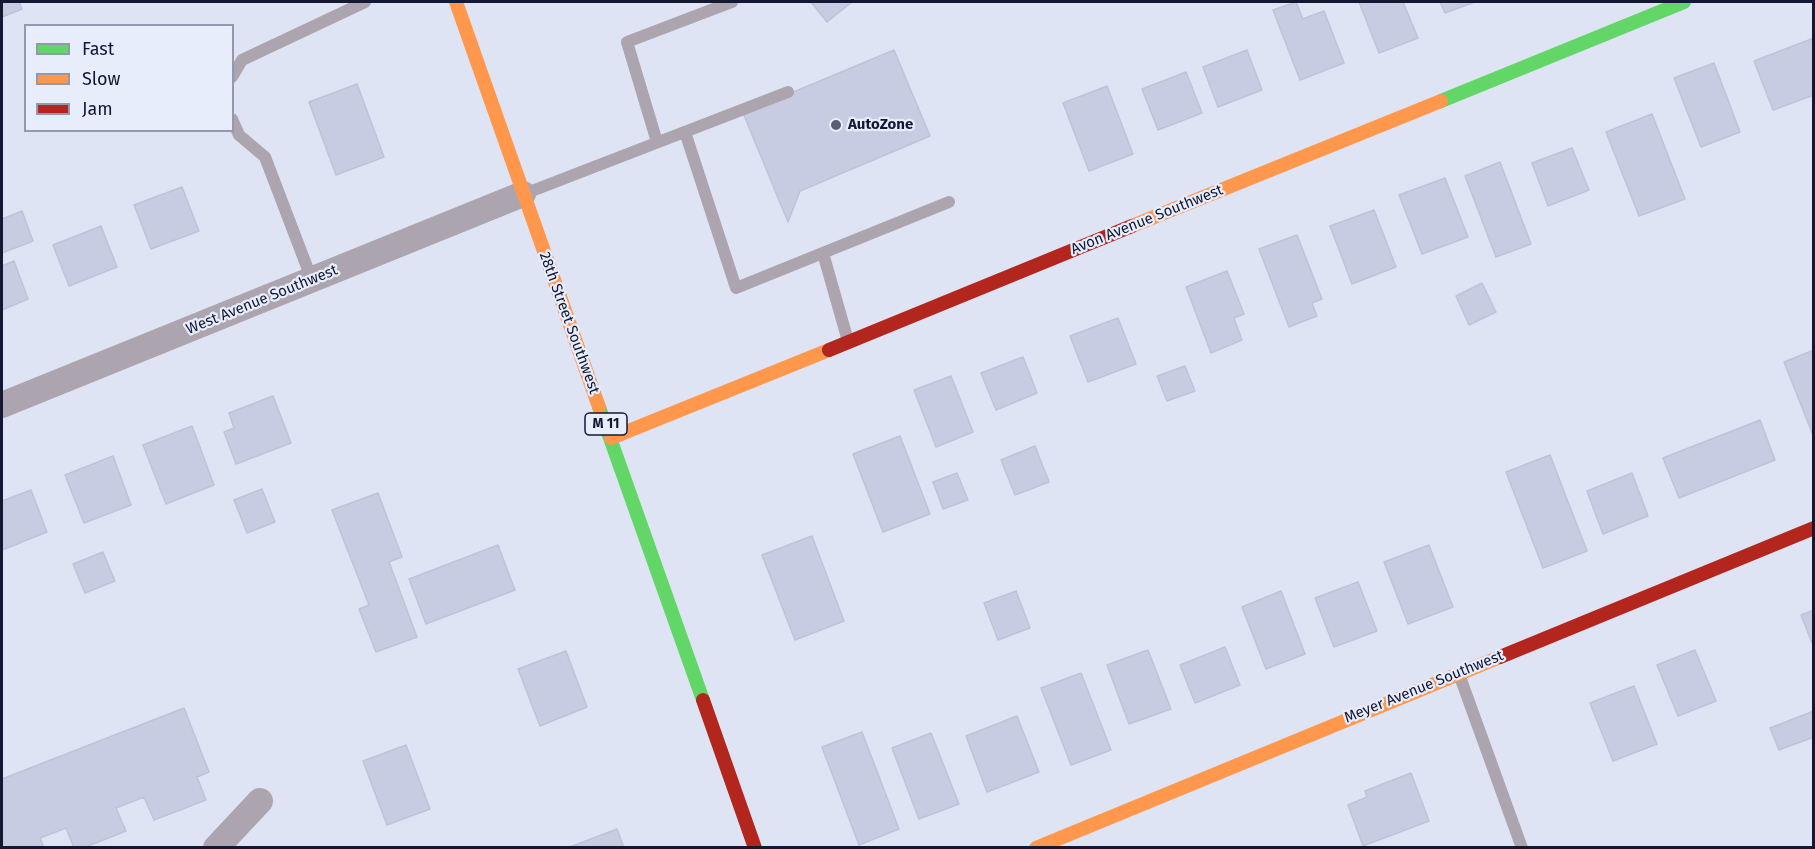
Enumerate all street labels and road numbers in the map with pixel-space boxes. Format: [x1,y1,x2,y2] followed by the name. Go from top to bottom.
[1068,181,1226,259] street label: Avon Avenue Southwest
[535,250,603,396] street label: 28th Street Southwest
[184,261,340,339] street label: West Avenue Southwest
[585,413,627,435] road number: M 11
[1342,647,1506,727] street label: Meyer Avenue Southwest

